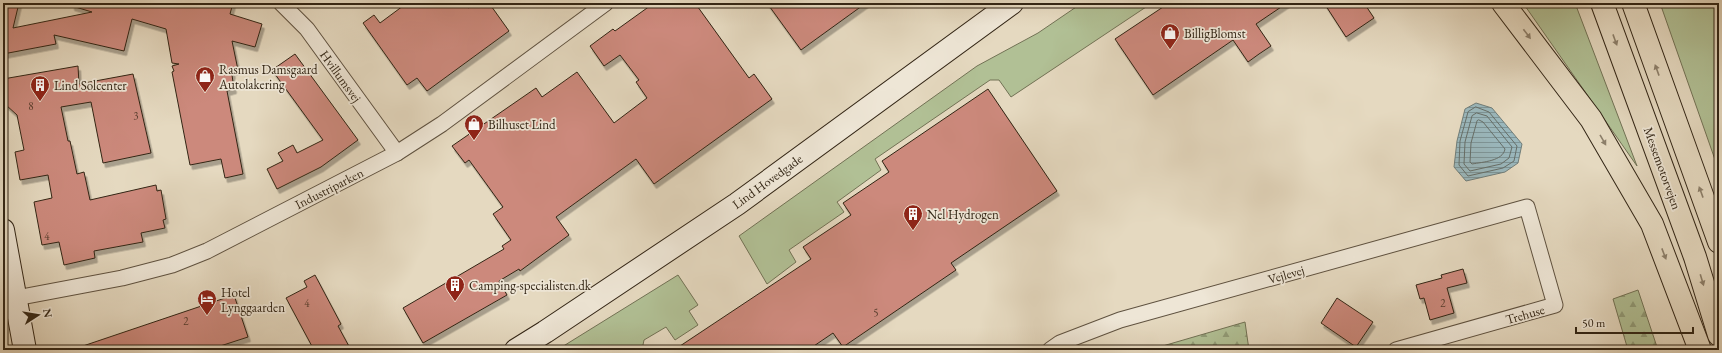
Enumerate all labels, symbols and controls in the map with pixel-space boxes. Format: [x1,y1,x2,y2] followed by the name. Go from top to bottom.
[1159,22,1181,50] shop icon: BilligBlomst
[1184,25,1245,42] place label: BilligBlomst
[1523,29,1531,40] one-way arrow
[1613,34,1619,46] one-way arrow
[316,47,365,106] street label: Hvillumsvej
[218,61,318,93] place label: Rasmus Damsgaard Autolakering
[1654,63,1660,75] one-way arrow
[194,65,216,93] shop icon: Rasmus Damsgaard Autolakering
[29,74,51,102] building icon: Lind Solcenter
[54,77,127,94] place label: Lind Solcenter
[28,99,34,113] house number: 8
[133,109,139,123] house number: 3
[463,113,485,141] shop icon: Bilhuset Lind
[488,116,556,133] place label: Bilhuset Lind
[1640,125,1685,212] street label: Messemotorvejen
[1599,134,1606,145] one-way arrow
[729,150,806,213] street label: Lind Hovedgade
[292,164,366,213] street label: Industriparken
[1698,186,1704,198] one-way arrow
[902,203,924,231] building icon: Nel Hydrogen
[927,206,999,223] place label: Nel Hydrogen
[44,229,50,243] house number: 4
[1661,249,1667,261] one-way arrow
[1266,261,1306,288] street label: Vejlevej
[444,274,466,302] building icon: Camping-specialisten.dk
[1699,275,1705,287] one-way arrow
[469,277,592,294] place label: Camping-specialisten.dk
[221,284,285,316] place label: Hotel Lynggaarden
[196,288,218,316] hotel icon: Hotel Lynggaarden
[18,295,58,335] north arrow
[304,296,310,310] house number: 4
[1440,296,1446,310] house number: 2
[1504,301,1547,328] street label: Trehuse
[873,305,879,319] house number: 5
[40,307,56,319] text: N
[1576,309,1693,335] scale bar
[183,314,189,328] house number: 2
[1582,315,1606,331] text: 50 m

